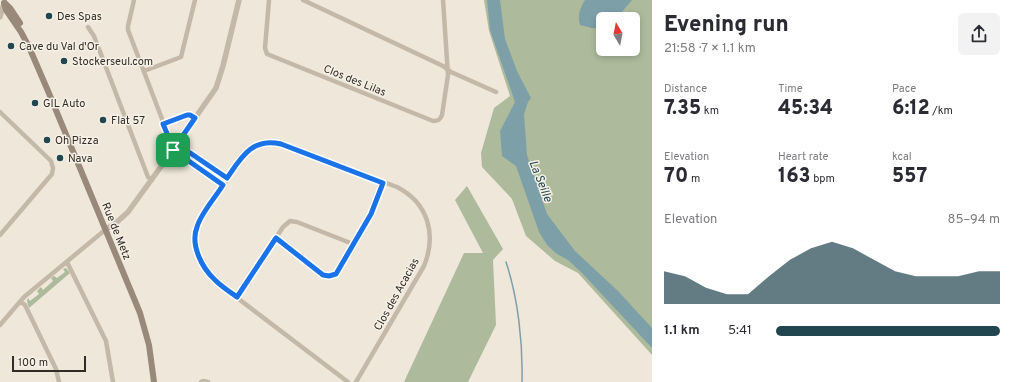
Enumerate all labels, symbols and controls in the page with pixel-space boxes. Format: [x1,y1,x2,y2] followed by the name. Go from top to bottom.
[57,10,102,24] place label: Des Spas
[44,11,54,21] marker: Des Spas
[596,12,640,56] north arrow
[596,12,640,56] map controls
[664,12,789,39] text: Evening run
[958,13,1000,55] button: share
[19,40,100,54] place label: Cave du Val d'Or
[6,41,16,51] marker: Cave du Val d'Or
[664,41,756,57] text: 21:58 · 7 × 1.1 km
[72,55,153,69] place label: Stockerseul.com
[59,56,69,66] marker: Stockerseul.com
[321,62,388,100] street label: Clos des Lilas
[664,82,707,96] text: Distance
[778,82,803,96] text: Time
[892,82,916,96] text: Pace
[664,96,701,122] text: 7.35
[778,96,833,122] text: 45:34
[892,96,930,122] text: 6:12
[43,97,86,111] place label: GIL Auto
[30,98,40,108] marker: GIL Auto
[701,104,719,118] text: km
[930,104,953,118] text: /km
[111,114,145,128] place label: Flat 57
[98,115,108,125] marker: Flat 57
[156,133,190,167] pin
[55,134,99,148] place label: Oh Pizza
[42,135,52,145] marker: Oh Pizza
[162,139,184,161] icon: arrive
[664,150,709,164] text: Elevation
[778,150,828,164] text: Heart rate
[892,150,912,164] text: kcal
[68,152,93,166] place label: Nava
[55,153,65,163] marker: Nava
[525,158,556,205] water label: La Seille
[664,164,688,190] text: 70
[778,164,811,190] text: 163
[892,164,927,190] text: 557
[688,172,700,186] text: m
[811,172,835,186] text: bpm
[98,201,134,262] street label: Rue de Metz
[664,212,717,228] text: Elevation
[947,212,1000,228] text: 85–94 m
[371,256,423,333] street label: Clos des Acacias
[664,323,700,339] text: 1.1 km
[728,323,752,339] text: 5:41
[12,354,86,373] scale bar
[18,356,48,370] text: 100 m

